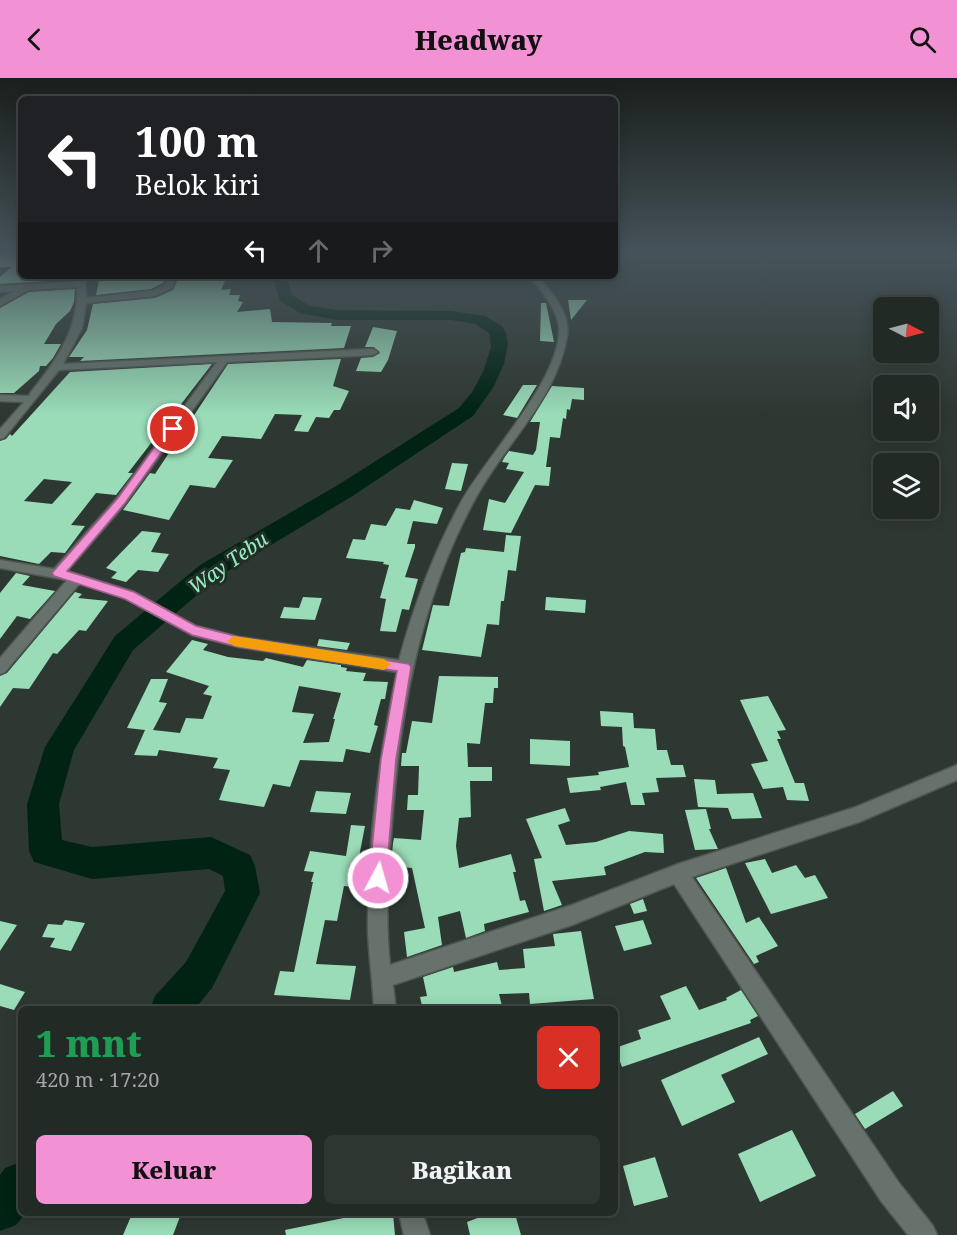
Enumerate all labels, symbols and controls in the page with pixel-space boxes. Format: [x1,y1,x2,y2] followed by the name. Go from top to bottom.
[415,21,542,58] text: Headway
[18,23,51,56] icon: back
[906,23,939,56] icon: search
[135,112,259,169] text: 100 m
[36,120,114,198] icon: left
[135,166,260,203] text: Belok kiri
[239,234,272,267] icon: left
[302,234,335,267] icon: ahead
[365,234,398,267] icon: right
[873,297,939,363] north arrow
[873,297,939,519] map controls
[873,375,939,441] button: sound
[147,403,198,454] pin
[156,412,189,445] icon: arrive
[873,453,939,519] button: layers
[182,525,273,600] water label: Way Tebu
[346,846,410,910] position arrow
[36,1019,142,1068] text: 1 mnt
[537,1026,600,1089] button: close
[36,1066,159,1093] text: 420 m · 17:20
[36,1135,312,1204] button: Keluar
[324,1135,600,1204] button: Bagikan

